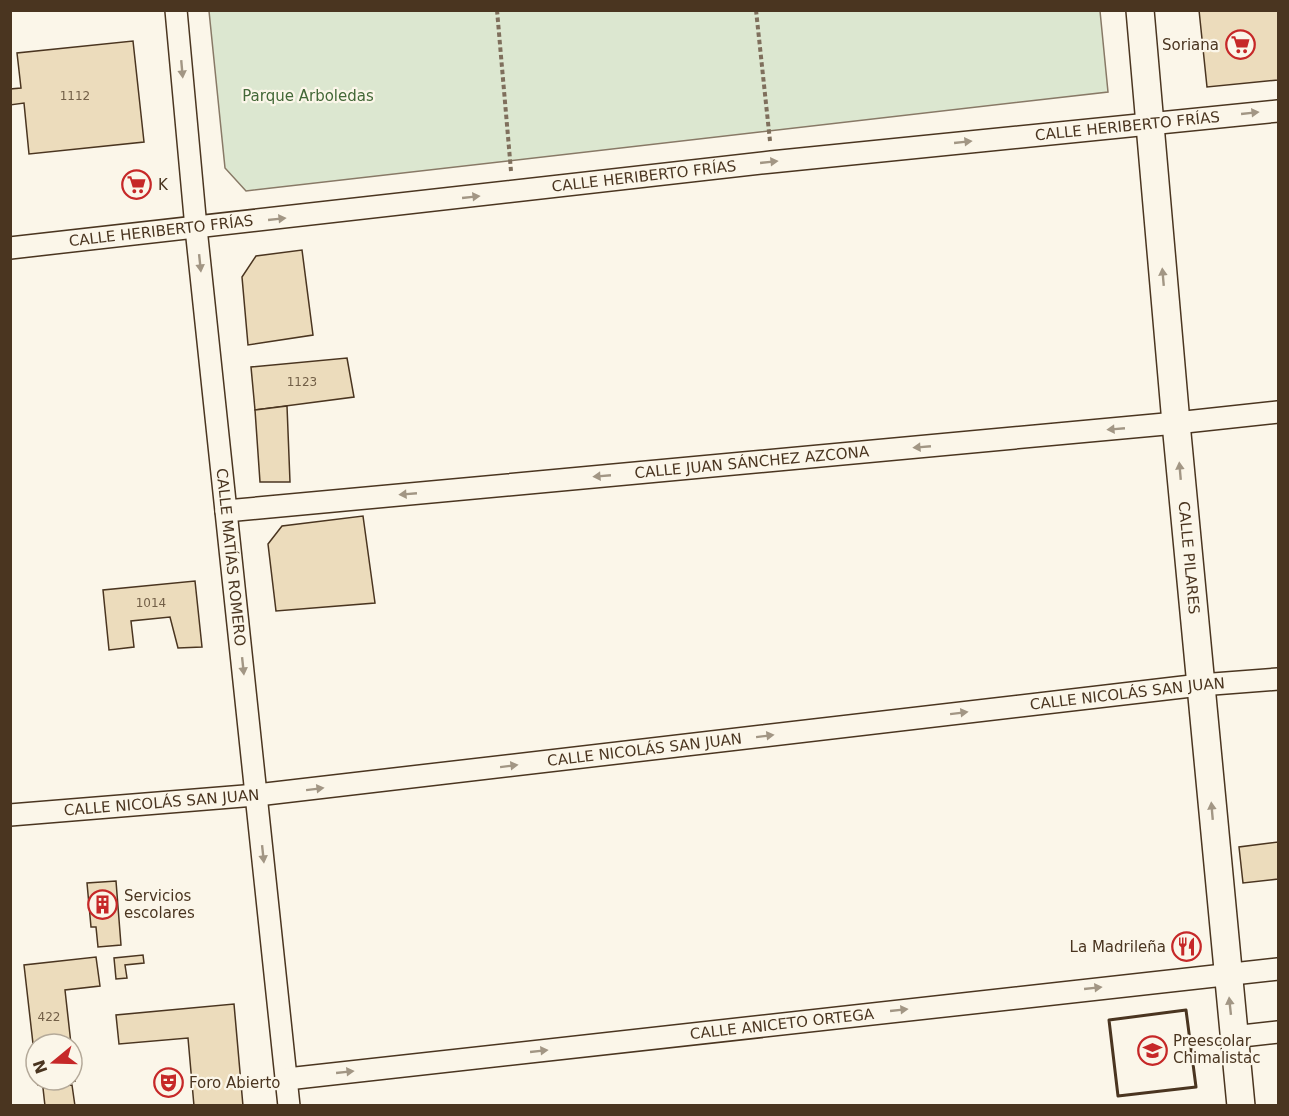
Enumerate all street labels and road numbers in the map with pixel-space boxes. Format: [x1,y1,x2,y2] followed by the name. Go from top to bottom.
[1034,108,1221,144] street label: CALLE HERIBERTO FRÍAS
[551,157,737,196] street label: CALLE HERIBERTO FRÍAS
[68,212,254,250] street label: CALLE HERIBERTO FRÍAS
[634,442,871,482] street label: CALLE JUAN SÁNCHEZ AZCONA
[213,467,249,647] street label: CALLE MATÍAS ROMERO
[1174,500,1203,615] street label: CALLE PILARES
[1029,674,1225,714] street label: CALLE NICOLÁS SAN JUAN
[546,729,743,770] street label: CALLE NICOLÁS SAN JUAN
[63,786,260,820] street label: CALLE NICOLÁS SAN JUAN
[689,1005,876,1043] street label: CALLE ANICETO ORTEGA

